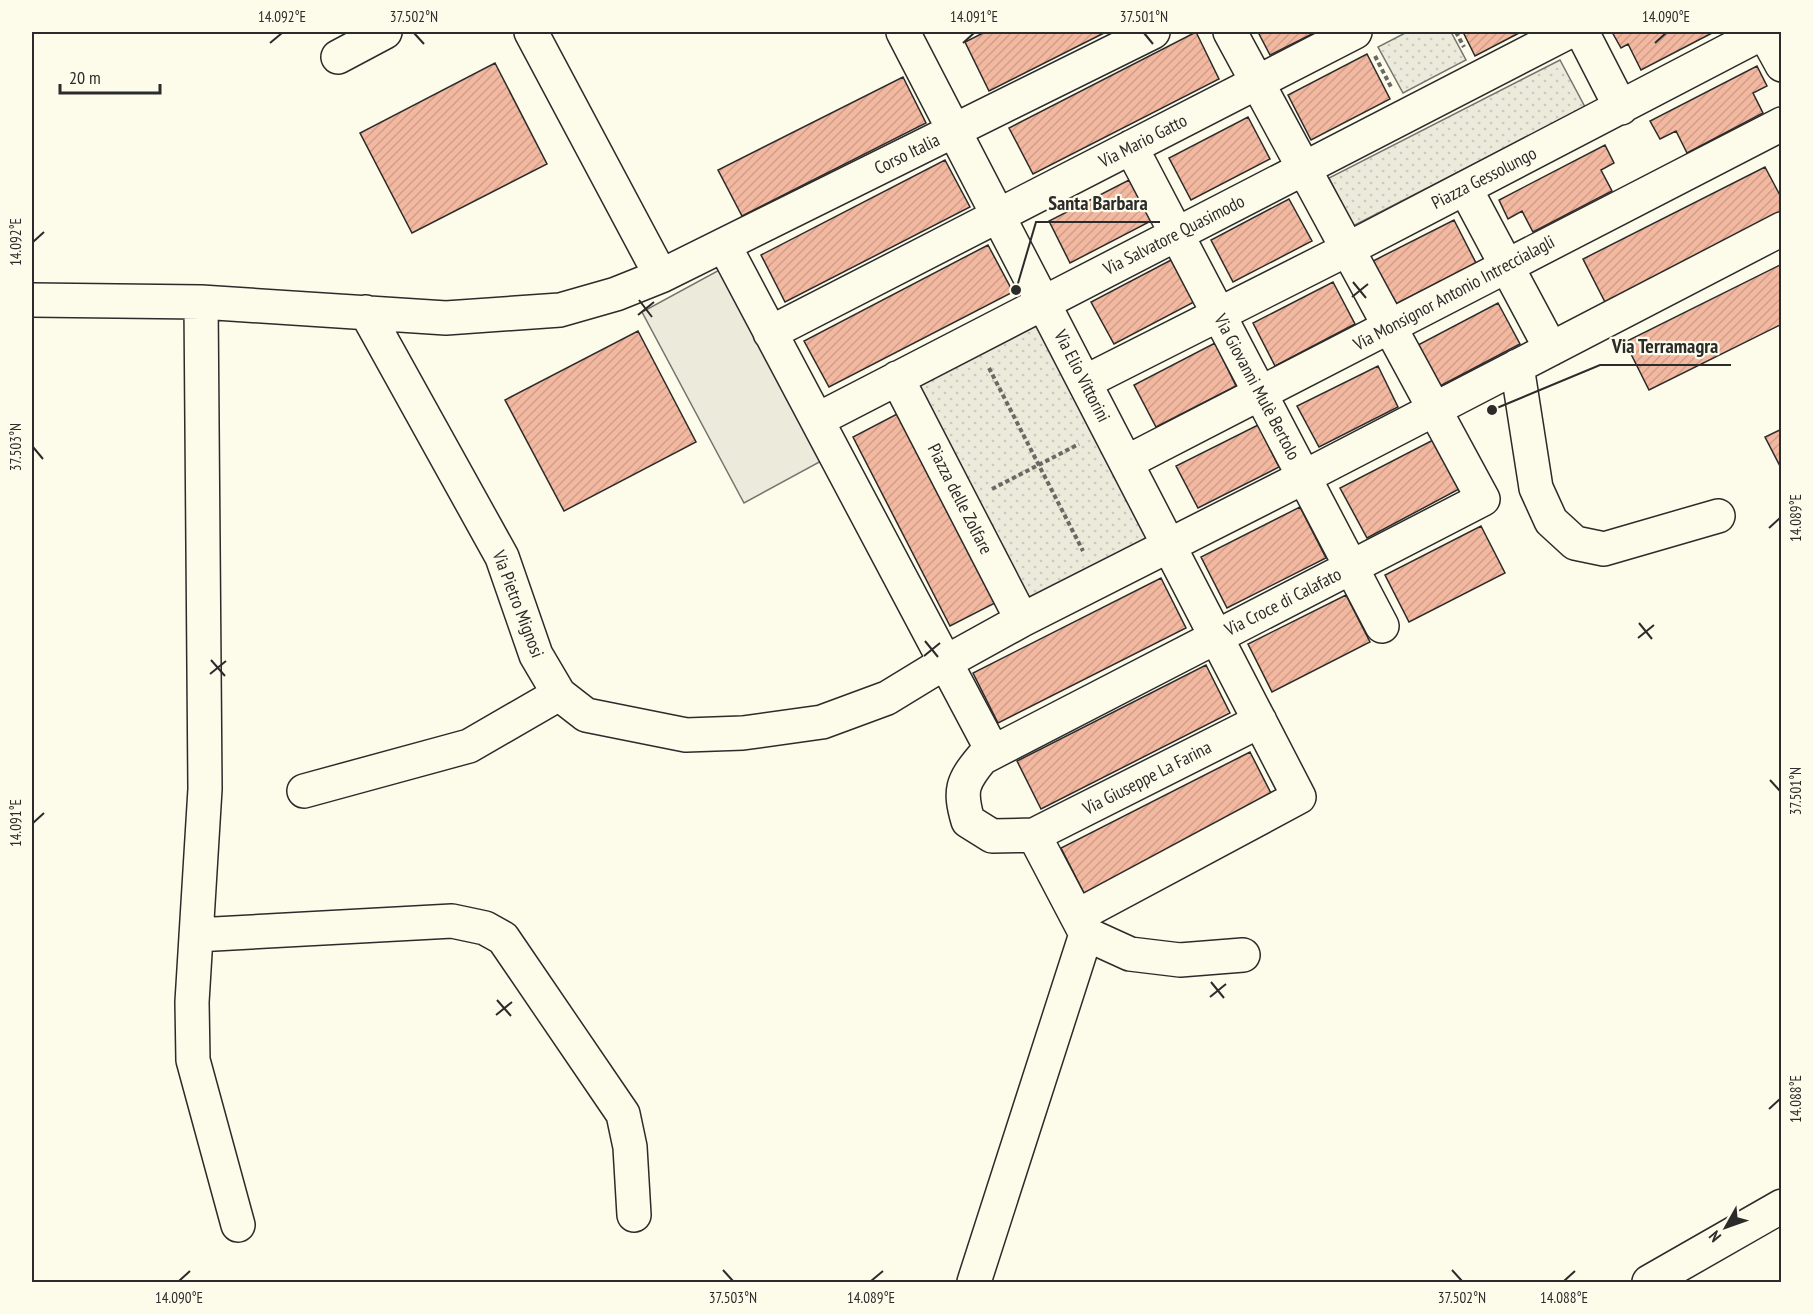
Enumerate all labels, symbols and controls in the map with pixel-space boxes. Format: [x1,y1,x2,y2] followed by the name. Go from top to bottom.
[258,7,306,26] text: 14.092°E
[390,7,438,26] text: 37.502°N
[950,7,998,26] text: 14.091°E
[1120,7,1168,26] text: 37.501°N
[1642,7,1690,26] text: 14.090°E
[60,57,160,95] scale bar
[69,66,101,89] text: 20 m
[1094,108,1191,173] street label: Via Mario Gatto
[870,128,943,179] street label: Corso Italia
[1427,141,1540,214] street label: Piazza Gessolungo
[1036,184,1160,222] callout: Santa Barbara
[1098,189,1248,280] street label: Via Salvatore Quasimodo
[1048,190,1148,216] text: Santa Barbara
[6,218,25,266] text: 14.092°E
[1348,230,1558,356] street label: Via Monsignor Antonio Intreccialagli
[1209,309,1306,464] street label: Via Giovanni Mulè Bertolo
[1049,325,1116,426] street label: Via Elio Vittorini
[1600,327,1731,365] callout: Via Terramagra
[1611,333,1718,359] text: Via Terramagra
[6,423,25,471] text: 37.503°N
[923,440,998,558] street label: Piazza delle Zolfare
[1786,494,1805,542] text: 14.089°E
[487,546,549,661] street label: Via Pietro Mignosi
[1220,562,1345,641] street label: Via Croce di Calafato
[1078,735,1215,820] street label: Via Giuseppe La Farina
[1786,767,1805,815] text: 37.501°N
[6,799,25,847] text: 14.091°E
[1786,1075,1805,1123] text: 14.088°E
[1696,1197,1756,1257] north arrow
[1704,1227,1725,1246] text: N
[155,1288,203,1307] text: 14.090°E
[709,1288,757,1307] text: 37.503°N
[847,1288,895,1307] text: 14.089°E
[1438,1288,1486,1307] text: 37.502°N
[1540,1288,1588,1307] text: 14.088°E

